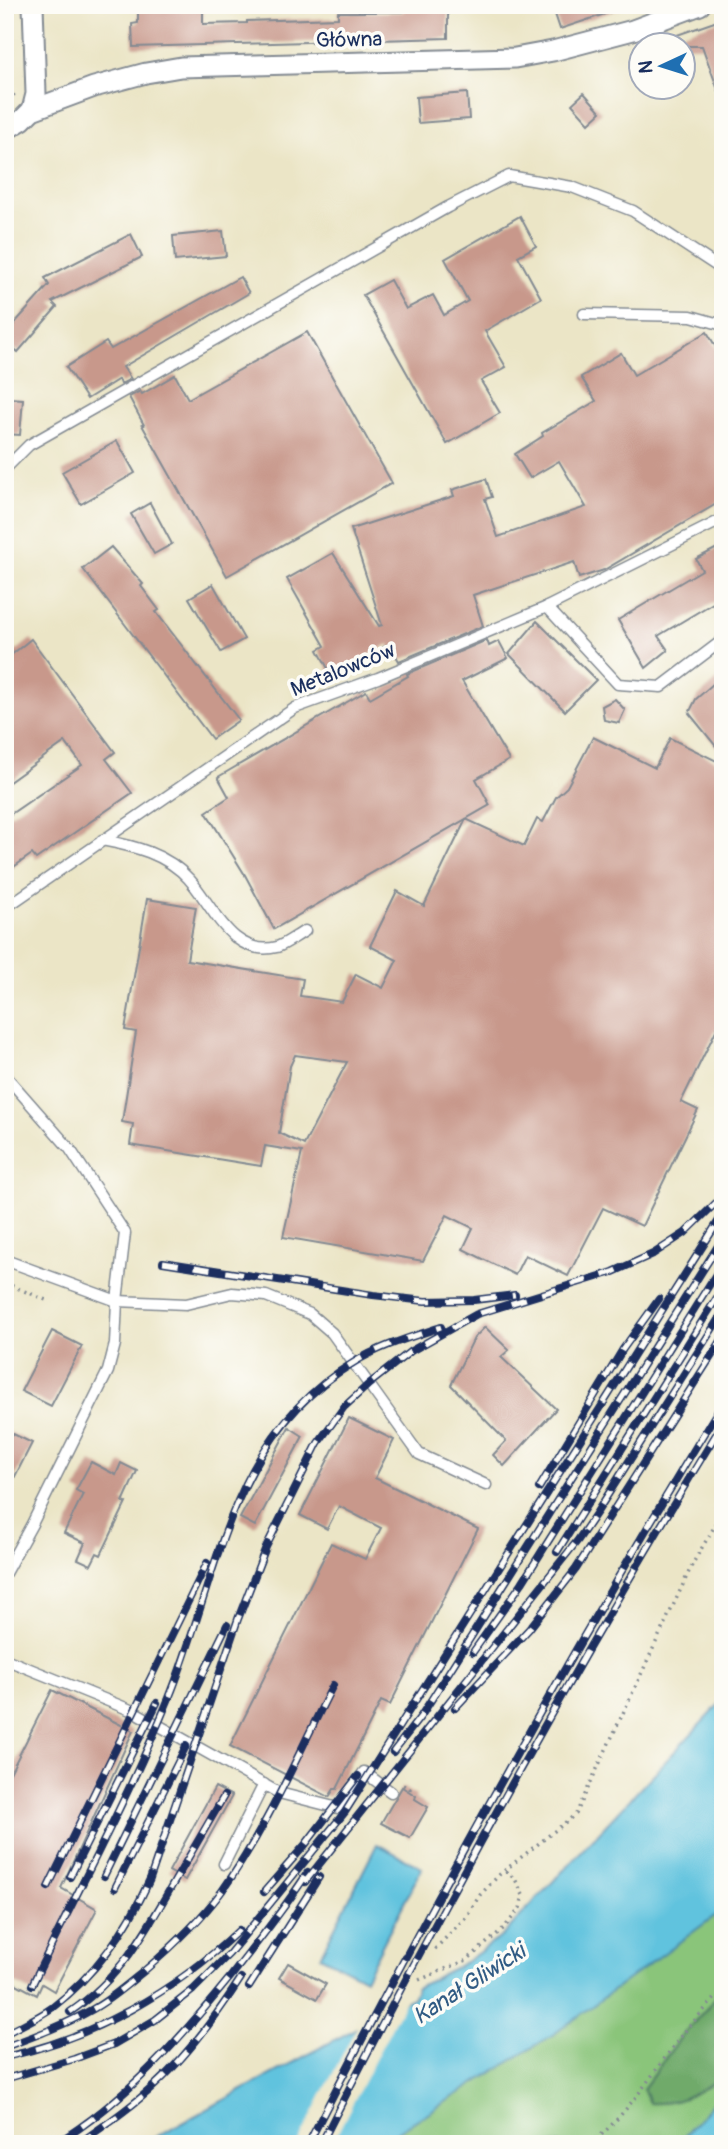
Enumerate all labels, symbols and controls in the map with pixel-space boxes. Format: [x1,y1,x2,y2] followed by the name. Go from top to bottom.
[316,26,382,54] street label: Główna
[626,32,696,102] north arrow
[634,60,658,74] text: N
[287,637,399,703] street label: Metalowców
[407,1935,534,2031] water label: Kanał Gliwicki

